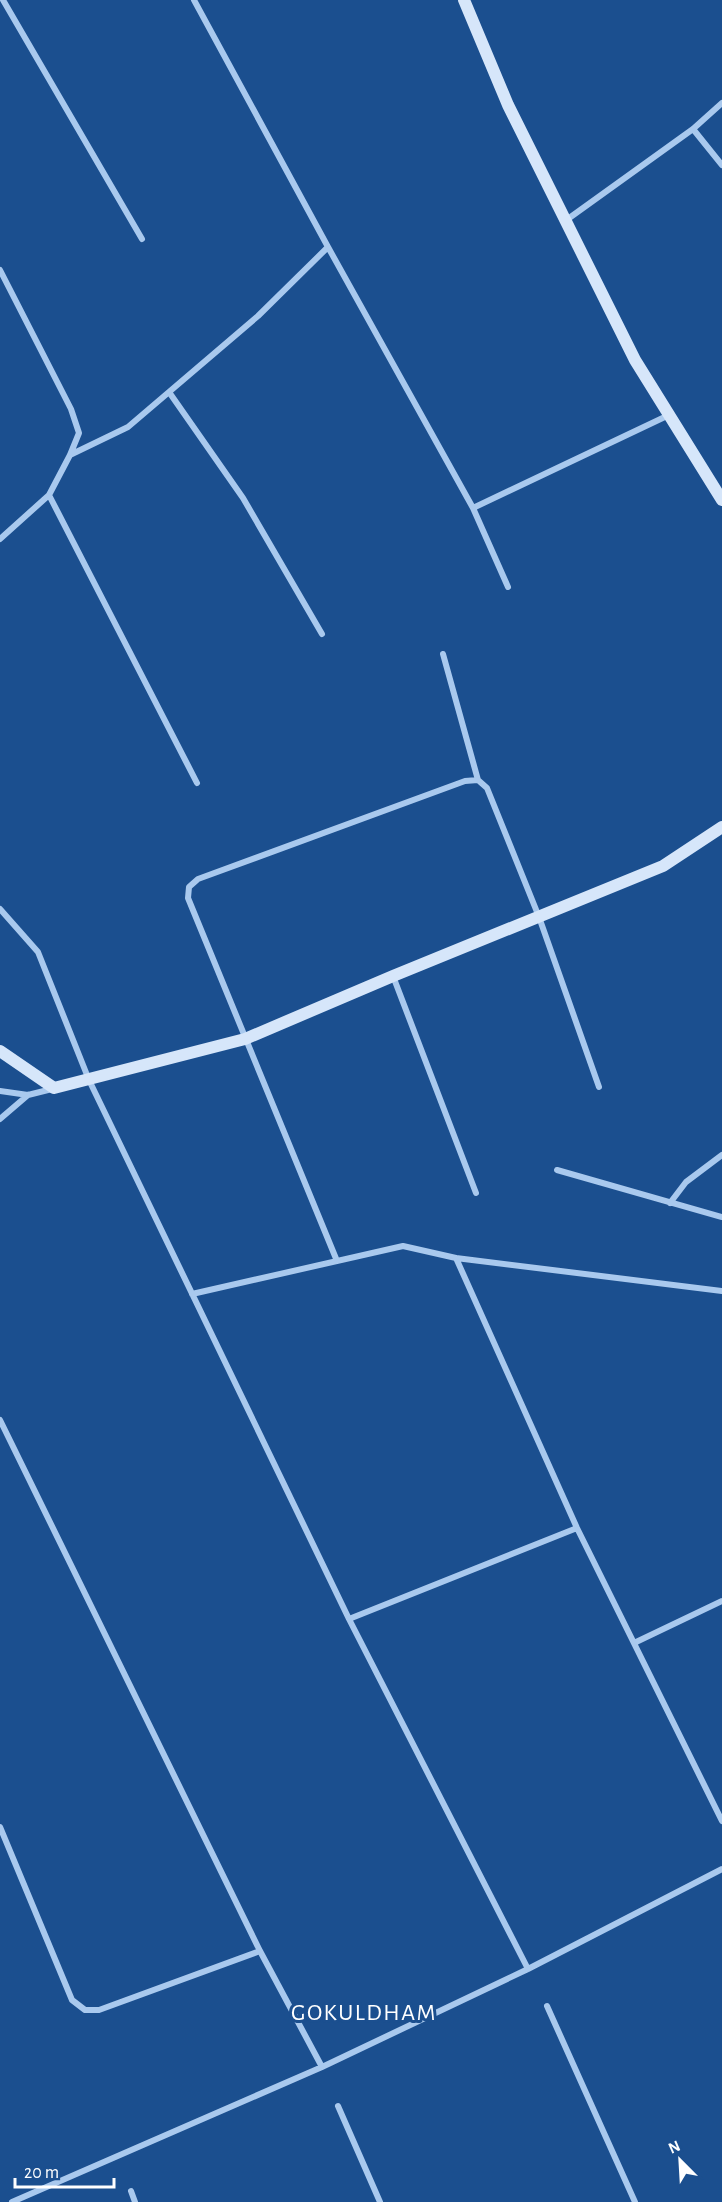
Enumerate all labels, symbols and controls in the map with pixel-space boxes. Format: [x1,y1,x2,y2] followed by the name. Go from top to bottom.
[291,2001,437,2025] district label: GOKULDHAM
[650,2130,710,2190] north arrow
[666,2138,683,2157] text: N
[15,2151,114,2189] scale bar
[24,2164,59,2182] text: 20 m

